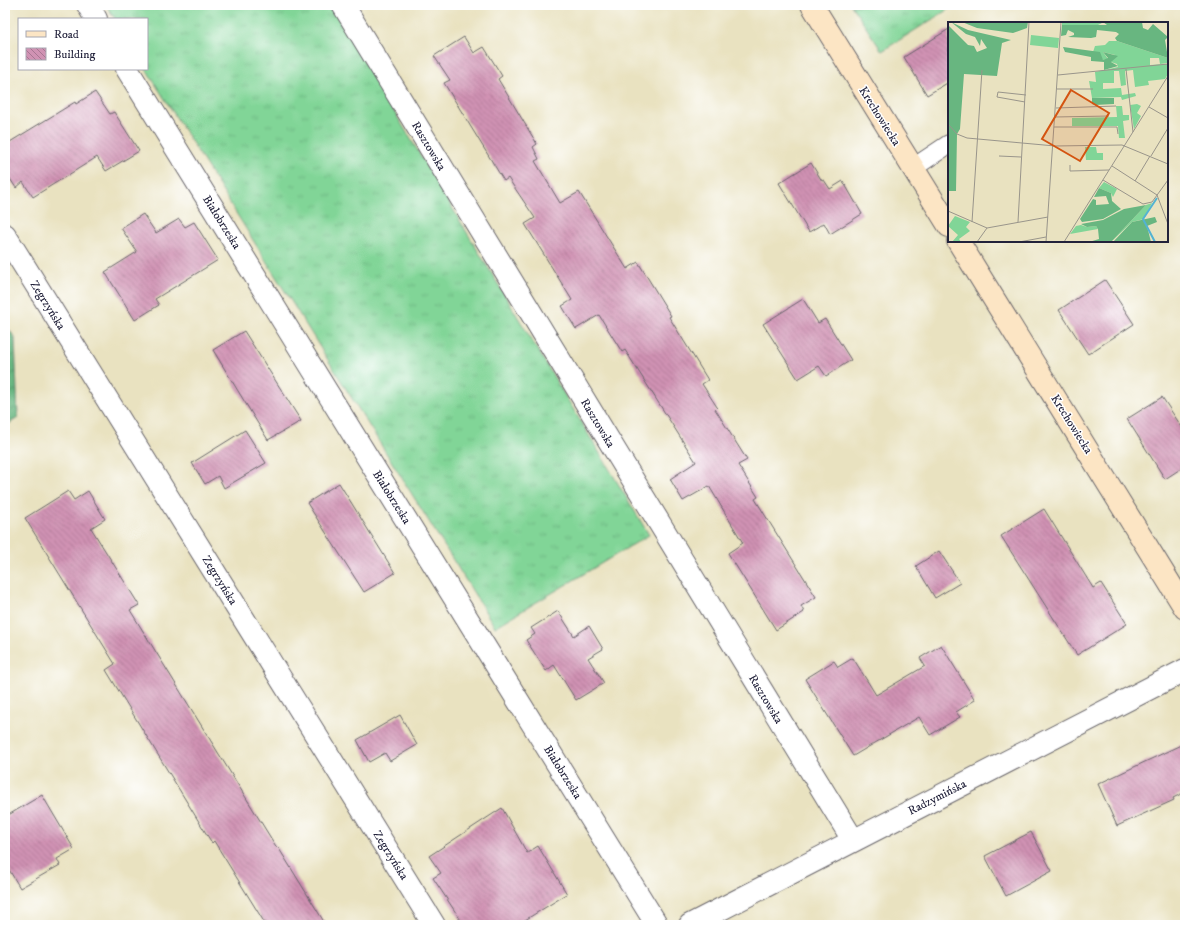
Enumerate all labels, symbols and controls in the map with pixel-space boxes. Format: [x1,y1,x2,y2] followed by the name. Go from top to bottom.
[18,18,148,70] legend
[948,22,1168,242] inset map
[54,27,79,42] text: Road
[54,47,95,62] text: Building
[855,84,904,149] street label: Krechowiecka
[408,119,450,174] street label: Rasztowska
[199,193,244,253] street label: Białobrzeska
[27,278,69,333] street label: Zegrzyńska
[1047,392,1096,457] street label: Krechowiecka
[577,396,619,451] street label: Rasztowska
[369,468,414,528] street label: Białobrzeska
[199,553,241,608] street label: Zegrzyńska
[745,672,787,727] street label: Rasztowska
[540,743,585,803] street label: Białobrzeska
[906,776,970,819] street label: Radzymińska
[370,828,412,883] street label: Zegrzyńska

